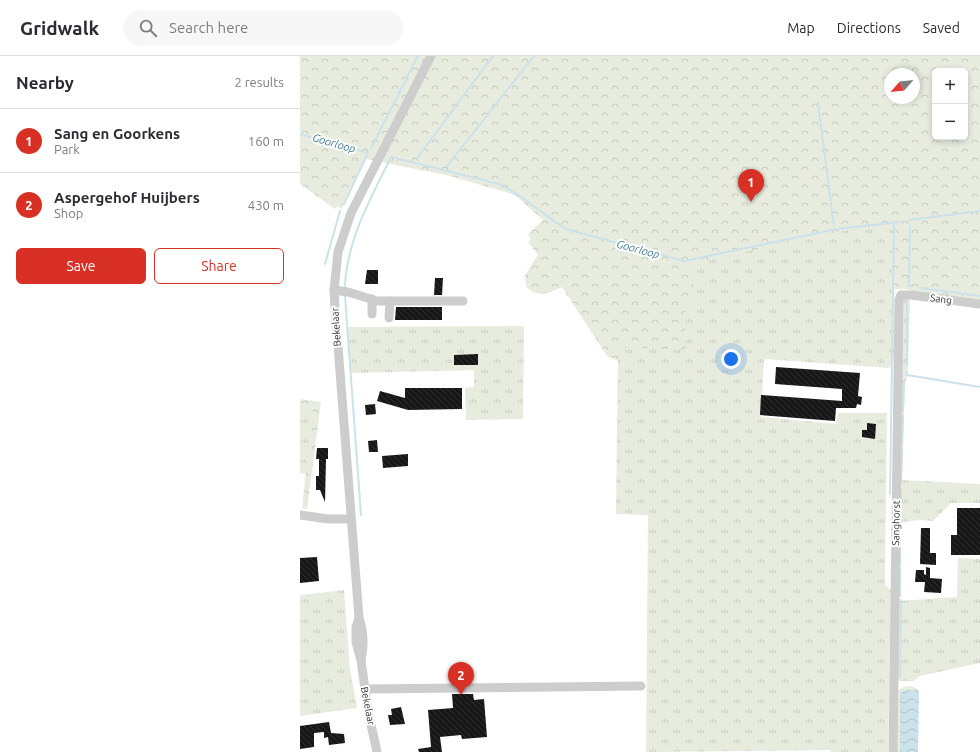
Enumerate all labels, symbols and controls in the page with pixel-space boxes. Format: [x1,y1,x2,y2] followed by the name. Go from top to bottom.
[123,10,403,46] search box
[20,17,99,39] text: Gridwalk
[137,17,159,39] icon: search
[169,19,248,36] text: Search here
[787,20,815,36] text: Map
[837,20,901,36] text: Directions
[923,20,960,36] text: Saved
[884,68,920,104] north arrow
[932,68,968,140] map controls
[932,68,968,104] button: +
[16,73,74,92] text: Nearby
[234,75,284,89] text: 2 results
[932,104,968,140] button: −
[54,125,180,142] text: Sang en Goorkens
[311,131,357,155] water label: Goorloop
[25,134,33,148] text: 1
[248,134,284,148] text: 160 m
[54,142,80,156] text: Park
[738,169,764,202] pin: 1
[54,189,200,206] text: Aspergehof Huijbers
[25,198,33,212] text: 2
[248,198,284,212] text: 430 m
[54,206,83,220] text: Shop
[615,237,661,261] water label: Goorloop
[16,248,146,284] button: Save
[154,248,284,284] button: Share
[929,292,953,306] street label: Sang
[329,307,343,347] street label: Bekelaar
[721,349,741,369] your location
[890,500,902,546] street label: Sanghorst
[448,662,474,695] pin: 2
[359,686,377,726] street label: Bekelaar

